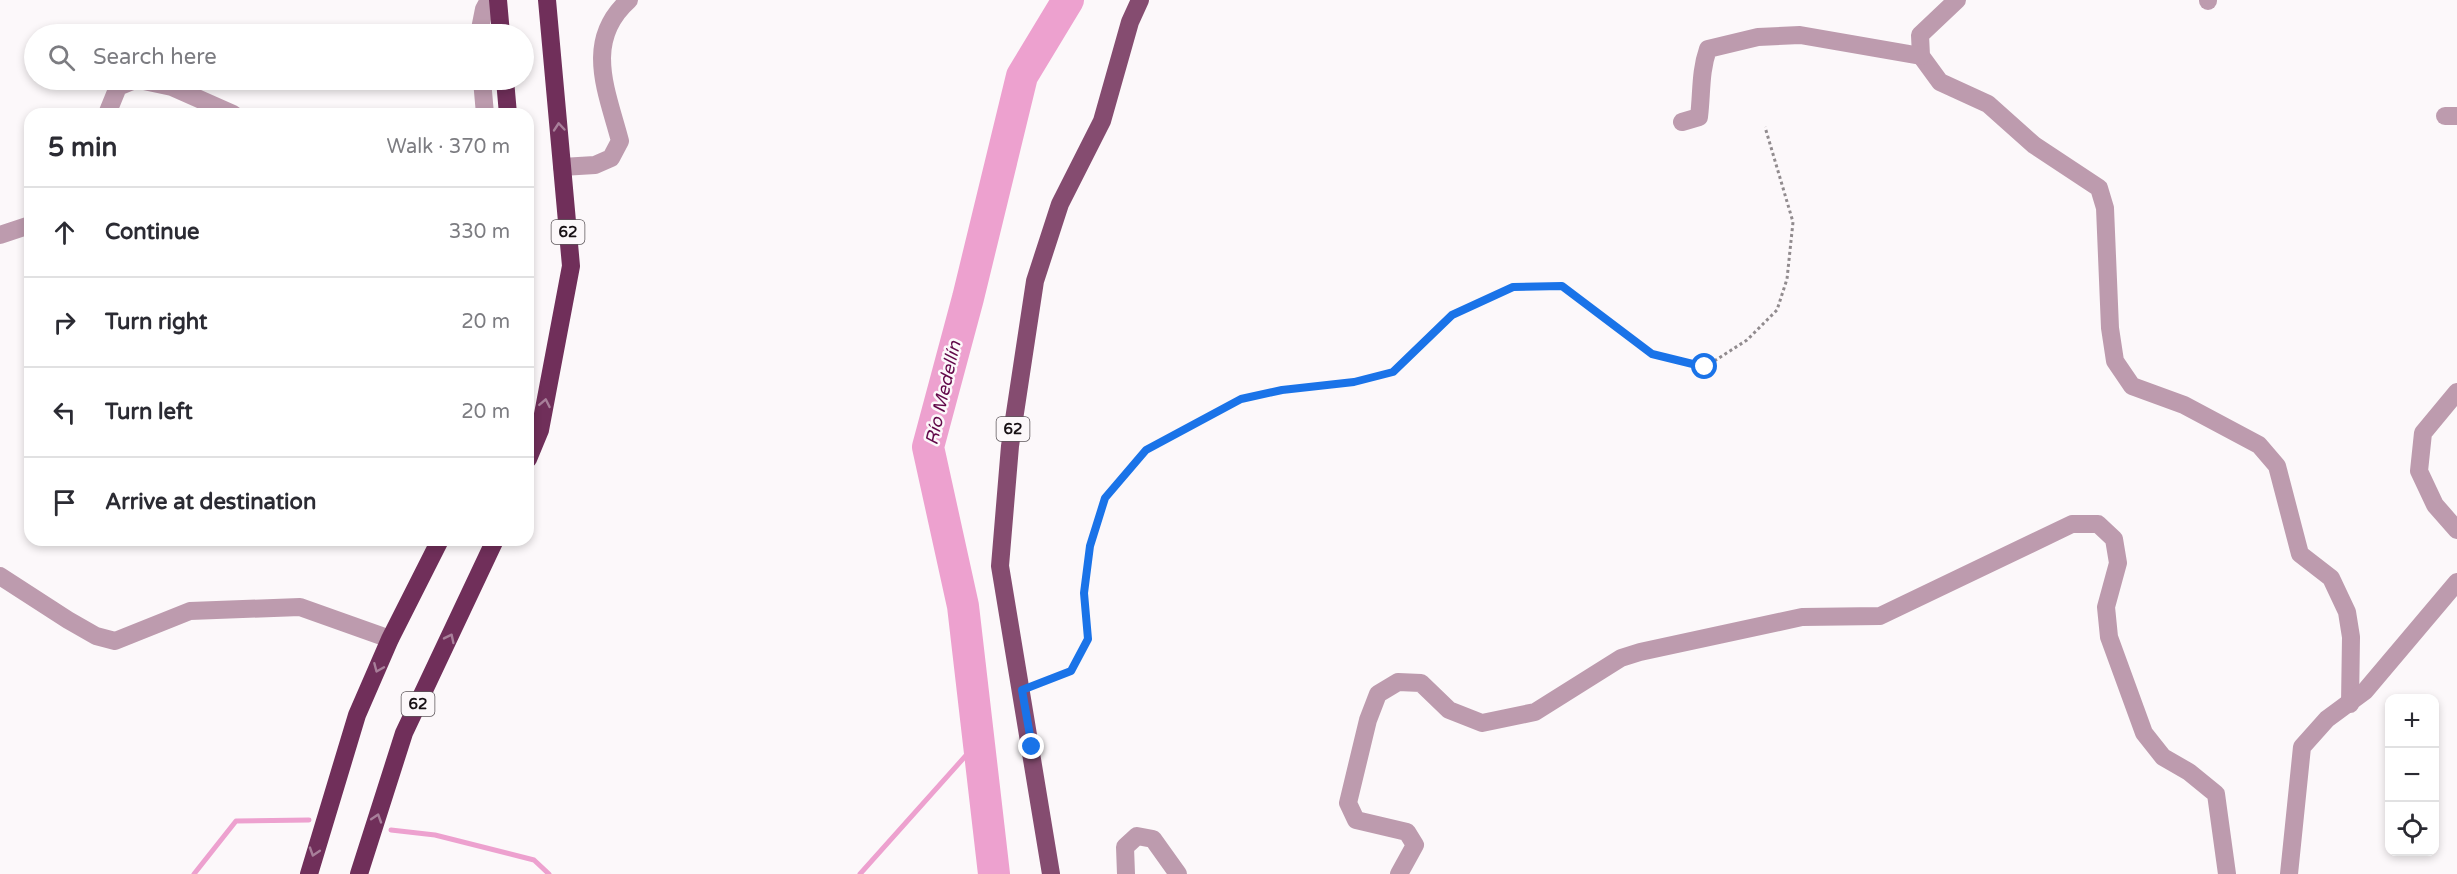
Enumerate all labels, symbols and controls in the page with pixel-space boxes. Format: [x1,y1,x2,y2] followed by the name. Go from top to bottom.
[24,24,534,90] search box
[45,41,78,74] icon: search
[93,44,217,70] text: Search here
[552,123,565,132] one-way arrow
[48,132,117,163] text: 5 min
[387,135,510,159] text: Walk · 370 m
[48,216,81,249] icon: ahead
[105,219,200,245] text: Continue
[449,220,510,244] text: 330 m
[552,220,584,244] road number: 62
[48,306,81,339] icon: right
[105,309,207,335] text: Turn right
[461,310,510,334] text: 20 m
[920,338,966,447] water label: Río Medellín
[1691,353,1717,379] route start
[48,396,81,429] icon: left
[105,399,193,425] text: Turn left
[538,399,551,409] one-way arrow
[461,400,510,424] text: 20 m
[996,417,1030,441] road number: 62
[48,486,81,519] icon: arrive
[105,489,316,515] text: Arrive at destination
[442,633,454,644] one-way arrow
[373,661,385,672] one-way arrow
[402,692,434,716] road number: 62
[2385,694,2439,856] map controls
[2385,694,2439,748] button: +
[1018,733,1044,759] route end
[2385,748,2439,802] button: −
[2385,802,2439,856] button: locate
[370,813,382,824] one-way arrow
[309,846,321,857] one-way arrow

